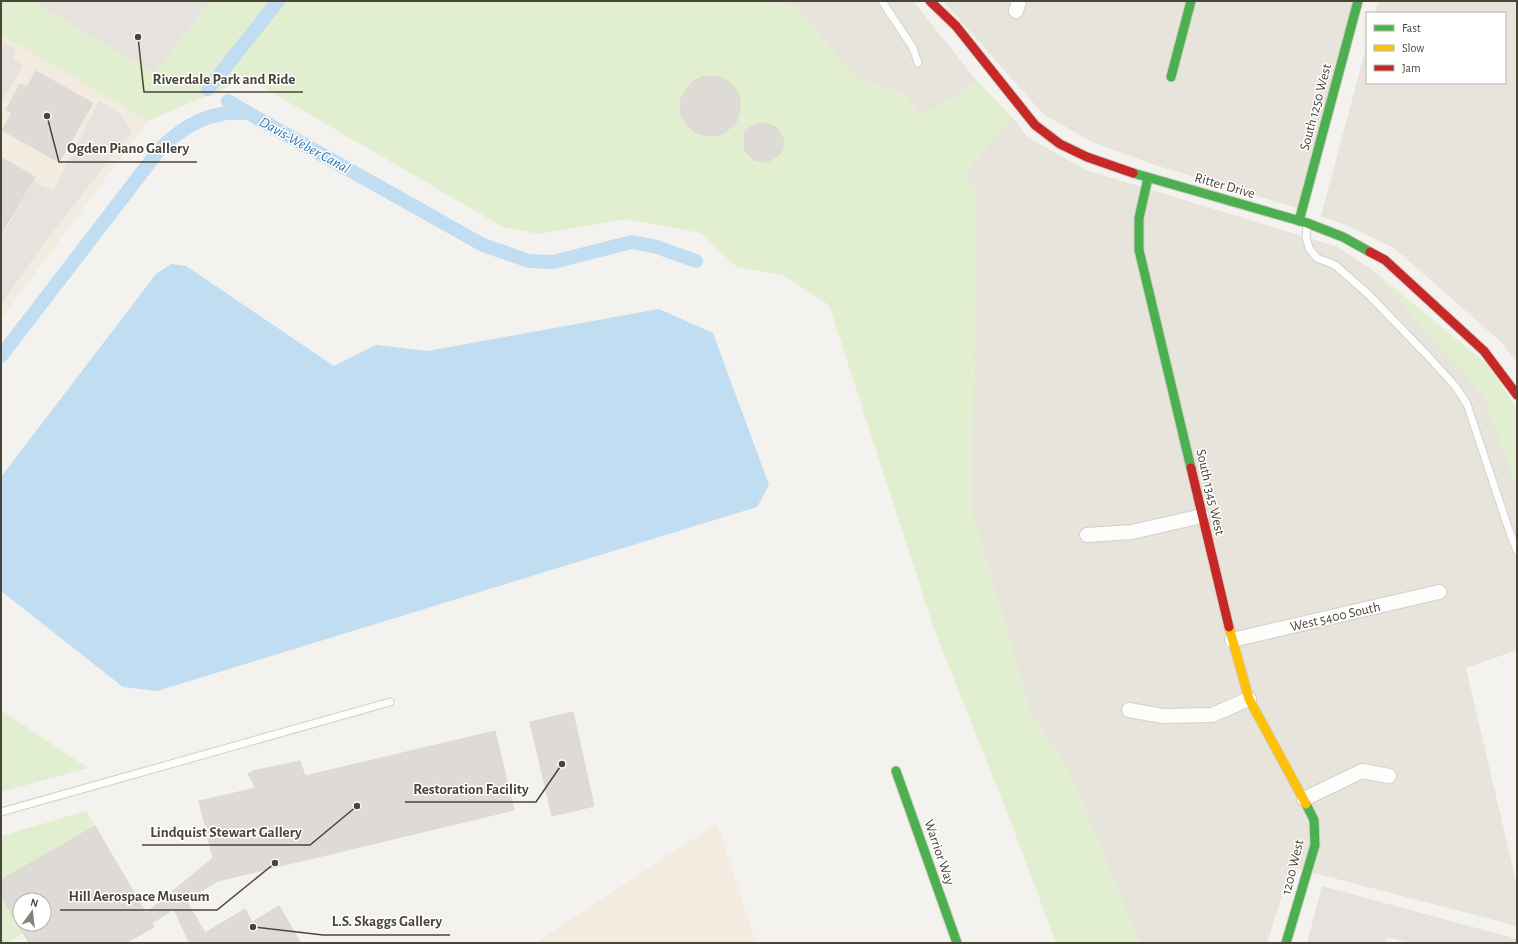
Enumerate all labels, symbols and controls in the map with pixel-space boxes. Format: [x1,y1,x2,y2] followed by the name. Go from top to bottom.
[1366,12,1506,84] legend
[1402,22,1421,34] text: Fast
[1402,42,1424,54] text: Slow
[1298,62,1334,152] street label: South 1250 West
[1402,62,1421,74] text: Jam
[144,65,303,92] callout: Riverdale Park and Ride
[153,72,295,87] text: Riverdale Park and Ride
[257,114,353,177] water label: Davis-Weber Canal
[59,135,197,162] callout: Ogden Piano Gallery
[67,141,189,156] text: Ogden Piano Gallery
[1193,171,1257,201] street label: Ritter Drive
[1193,448,1227,537] street label: South 1345 West
[1289,600,1382,634] street label: West 5400 South
[405,775,536,802] callout: Restoration Facility
[413,782,529,797] text: Restoration Facility
[142,818,310,845] callout: Lindquist Stewart Gallery
[921,818,957,887] street label: Warrior Way
[150,825,302,840] text: Lindquist Stewart Gallery
[1279,838,1307,896] street label: 1200 West
[60,883,217,910] callout: Hill Aerospace Museum
[68,889,210,904] text: Hill Aerospace Museum
[12,892,52,932] north arrow
[29,897,40,909] text: N
[323,908,450,935] callout: L.S. Skaggs Gallery
[332,914,442,929] text: L.S. Skaggs Gallery

